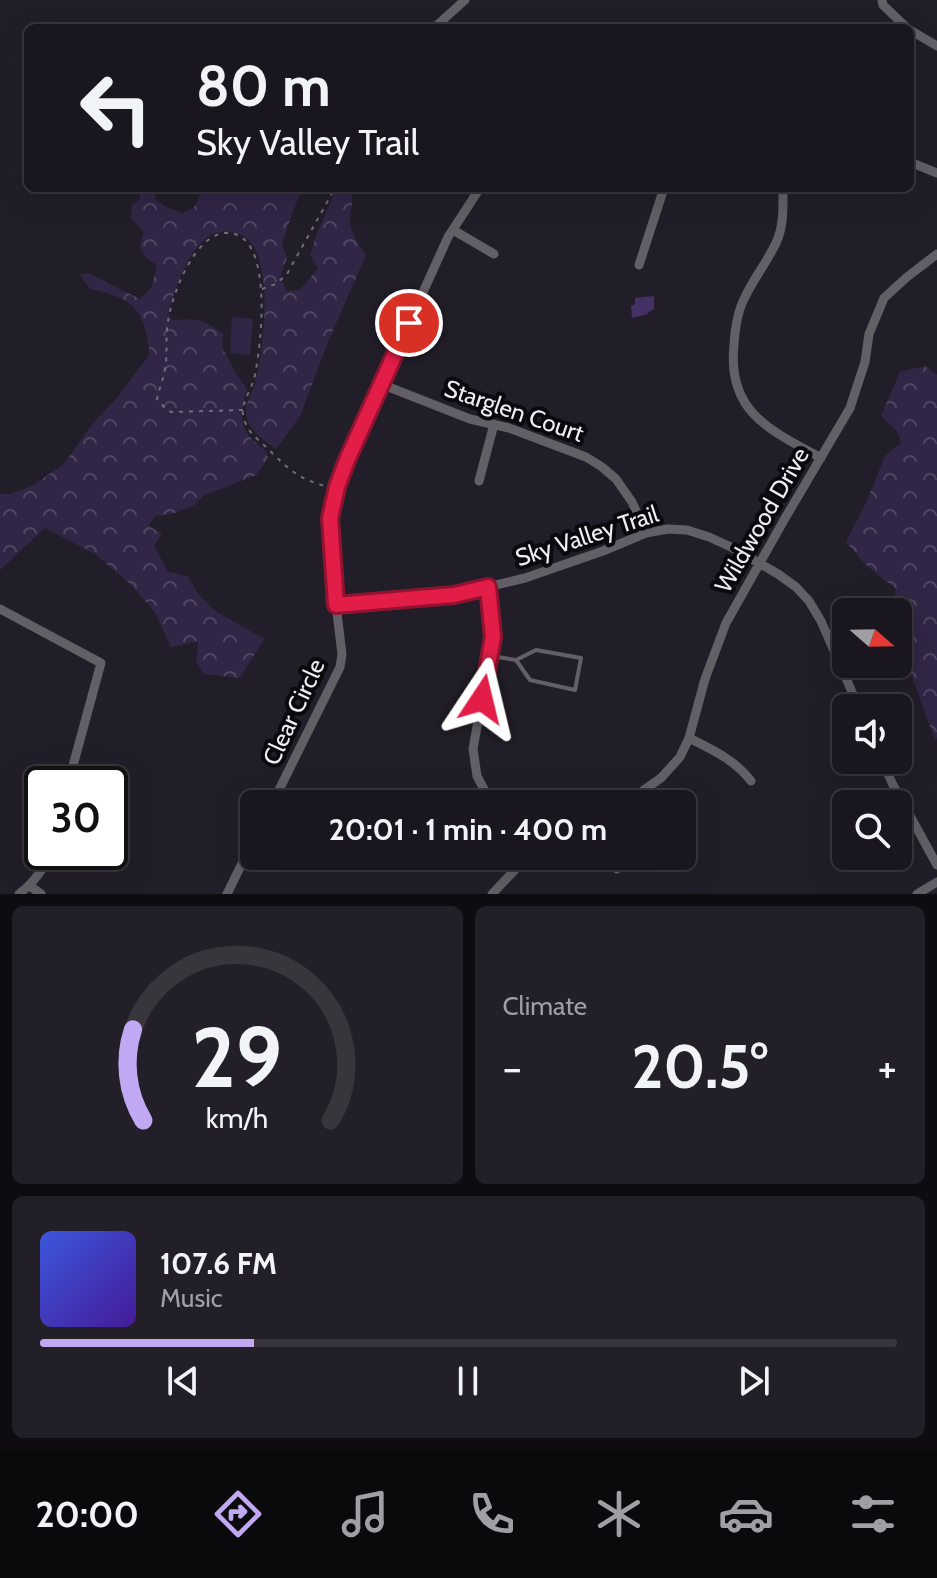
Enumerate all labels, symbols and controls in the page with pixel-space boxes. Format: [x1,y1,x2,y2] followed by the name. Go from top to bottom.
[196,52,331,120] text: 80 m
[64,56,168,160] icon: left
[196,120,419,164] text: Sky Valley Trail
[375,289,443,357] pin
[387,301,431,345] icon: arrive
[441,373,588,448] street label: Starglen Court
[708,442,815,597] street label: Wildwood Drive
[512,499,662,572] street label: Sky Valley Trail
[832,598,912,678] north arrow
[832,598,912,870] map controls
[256,654,331,769] street label: Clear Circle
[440,657,524,741] position arrow
[832,694,912,774] button: sound
[24,766,128,870] speed limit sign: 30
[832,790,912,870] button: search
[329,811,607,848] text: 20:01 · 1 min · 400 m
[503,990,587,1022] text: Climate
[192,1007,283,1108] text: 29
[632,1030,768,1103] text: 20.5°
[503,1041,522,1094] text: −
[878,1041,897,1094] text: +
[206,1100,269,1135] text: km/h
[160,1245,277,1282] text: 107.6 FM
[160,1282,223,1314] text: Music
[161,1359,205,1403] icon: previous
[446,1359,490,1403] icon: pause
[732,1359,776,1403] icon: next
[210,1486,266,1542] icon: directions
[337,1486,393,1542] icon: music
[464,1486,520,1542] icon: phone
[591,1486,647,1542] icon: climate
[718,1486,774,1542] icon: car
[845,1486,901,1542] icon: filters
[36,1492,139,1536] text: 20:00

